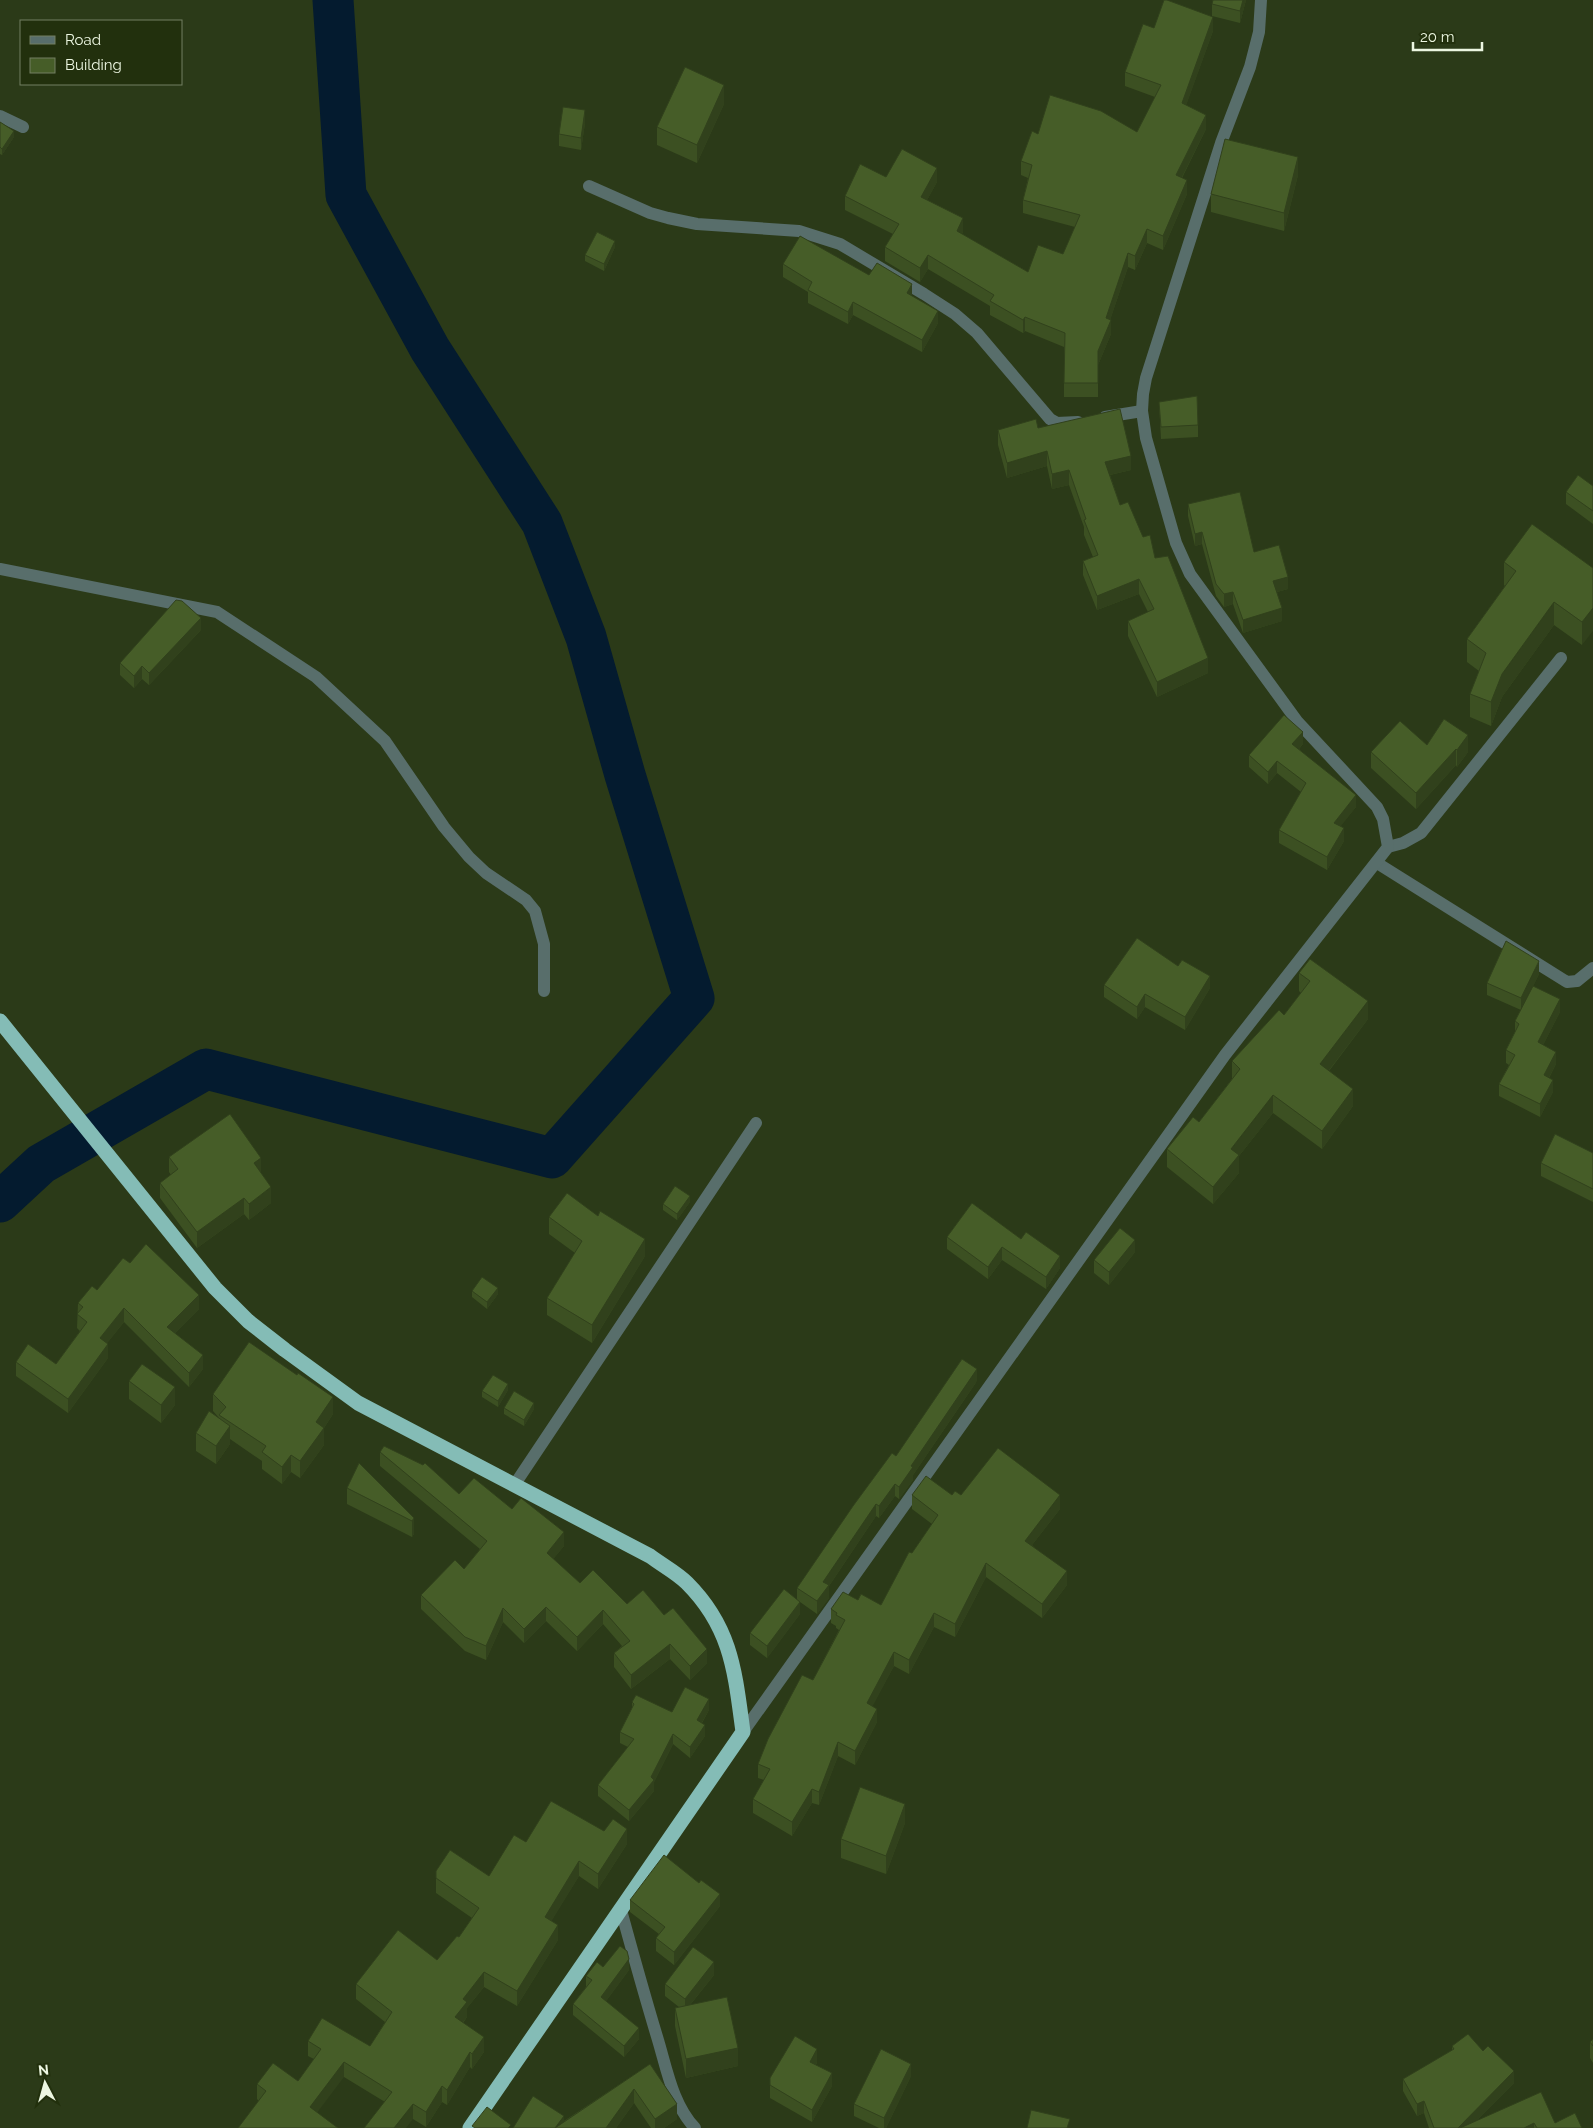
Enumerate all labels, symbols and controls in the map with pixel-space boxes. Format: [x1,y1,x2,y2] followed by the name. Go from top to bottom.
[20,20,182,85] legend
[1413,20,1482,52] scale bar
[1420,28,1455,46] text: 20 m
[65,31,101,49] text: Road
[65,56,122,74] text: Building
[20,2058,70,2108] north arrow
[37,2062,50,2079] text: N

